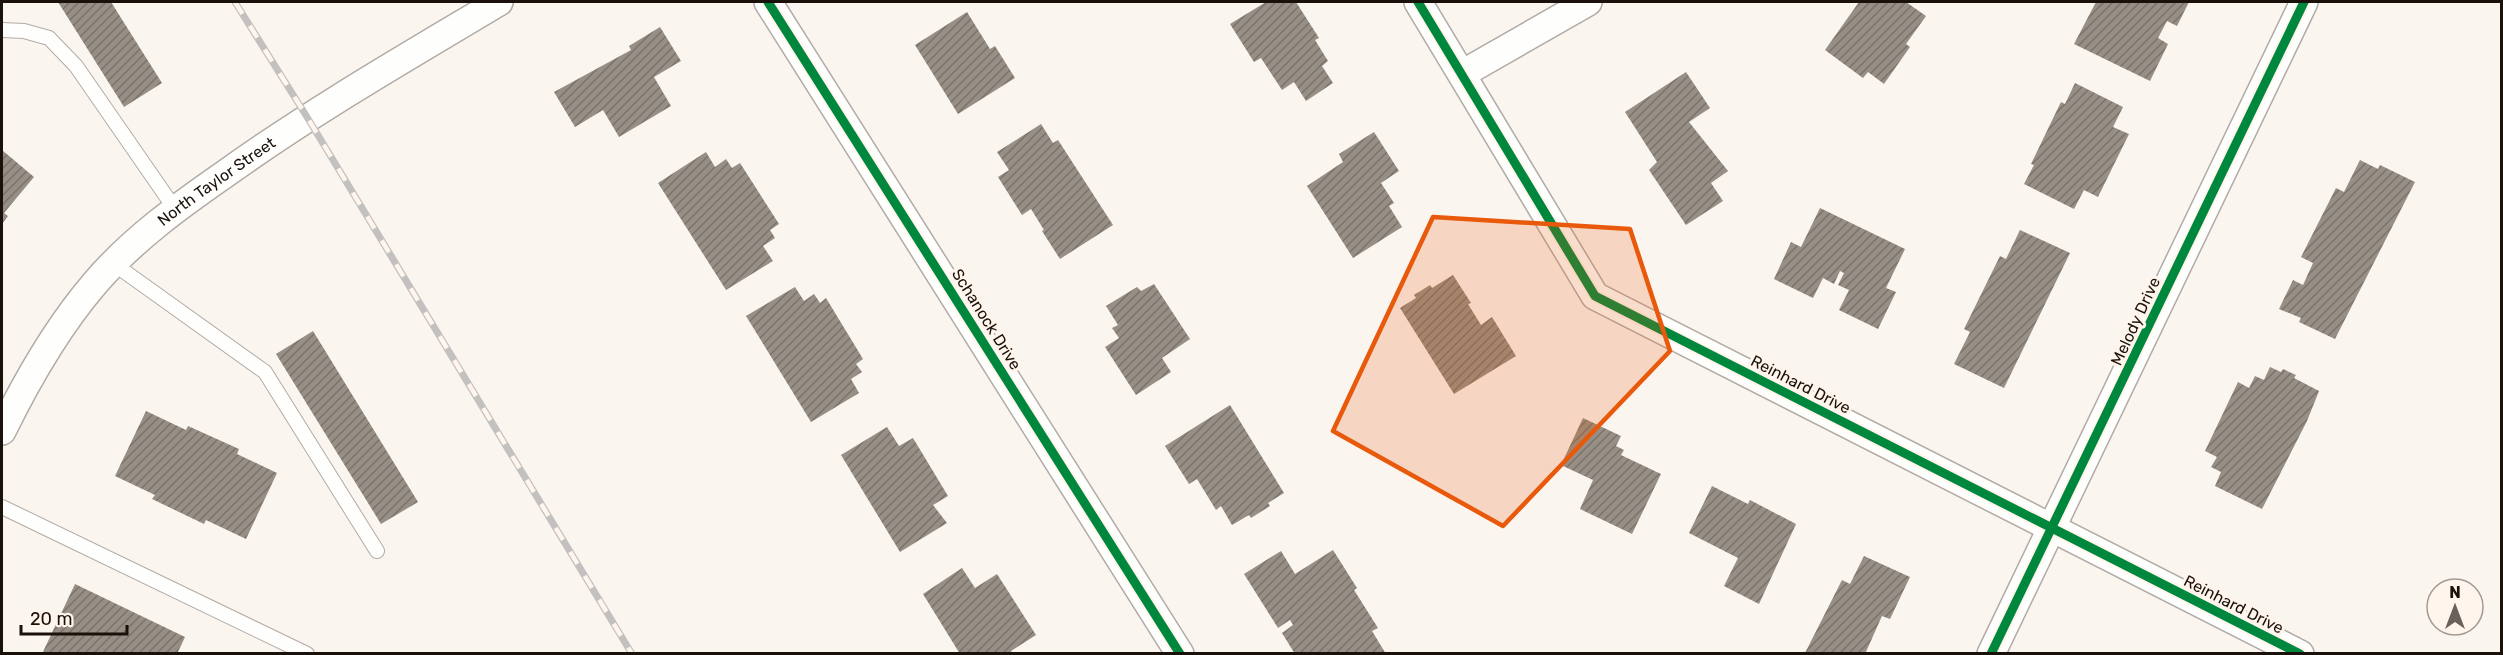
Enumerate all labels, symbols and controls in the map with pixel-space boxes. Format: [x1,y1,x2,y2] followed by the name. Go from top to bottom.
[154,133,279,230] street label: North Taylor Street
[948,265,1025,373] street label: Schanock Drive
[2107,274,2164,368] street label: Melody Drive
[1748,351,1854,418] street label: Reinhard Drive
[2181,571,2287,638] street label: Reinhard Drive
[2425,577,2485,637] north arrow
[2449,583,2461,602] text: N
[21,598,128,636] scale bar
[30,608,72,630] text: 20 m

